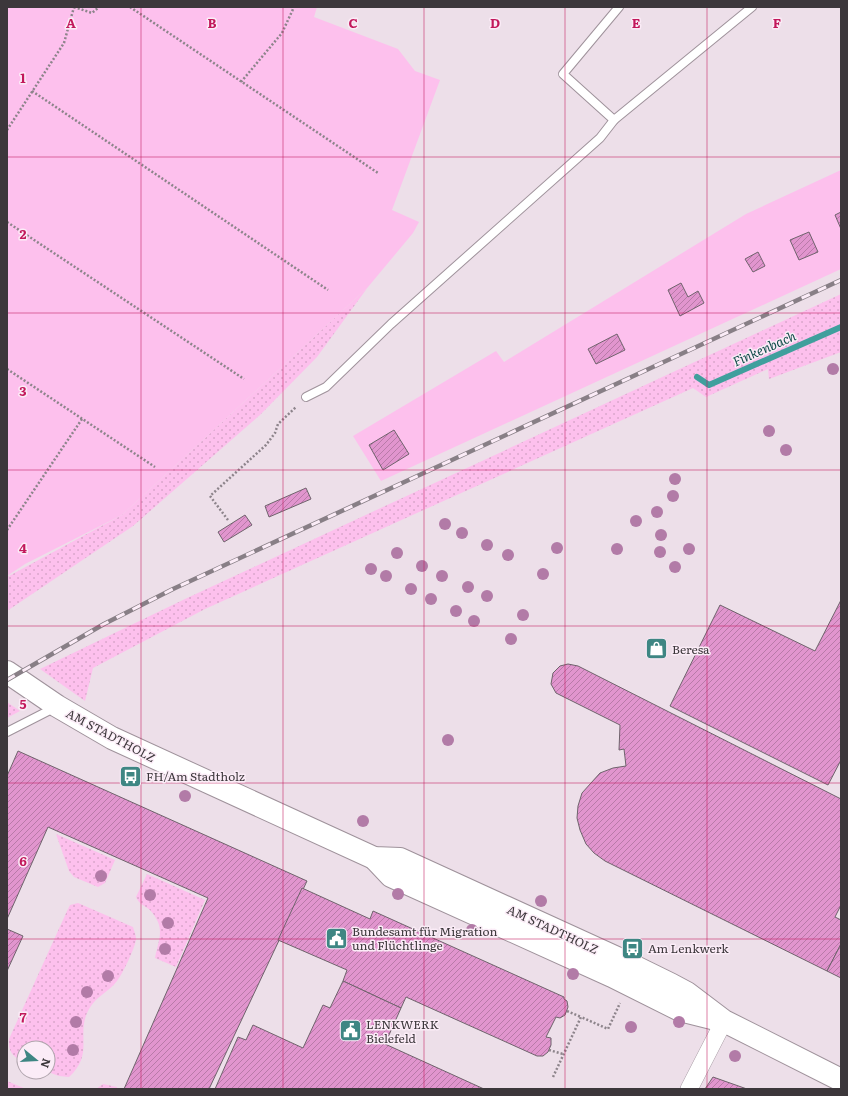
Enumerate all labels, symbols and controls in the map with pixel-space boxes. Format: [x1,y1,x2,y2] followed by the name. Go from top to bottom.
[66,13,76,32] text: A
[208,13,217,32] text: B
[348,13,358,32] text: C
[490,13,500,32] text: D
[632,13,641,32] text: E
[773,13,781,32] text: F
[20,68,26,87] text: 1
[20,224,27,243] text: 2
[729,325,799,370] water label: Finkenbach
[19,381,27,400] text: 3
[19,538,27,557] text: 4
[644,636,670,662] shop icon: Beresa
[672,640,710,658] place label: Beresa
[19,694,27,713] text: 5
[63,704,159,766] street label: AM STADTHOLZ
[117,763,143,789] bus stop icon: FH/Am Stadtholz
[146,767,245,785] place label: FH/Am Stadtholz
[19,851,27,870] text: 6
[504,900,602,958] street label: AM STADTHOLZ
[352,922,497,954] place label: Bundesamt für Migration und Flüchtlinge
[324,925,350,951] public building icon: Bundesamt für Migration und Flüchtlinge
[620,935,646,961] bus stop icon: Am Lenkwerk
[648,939,729,957] place label: Am Lenkwerk
[19,1007,27,1026] text: 7
[366,1015,439,1047] place label: LENKWERK Bielefeld
[338,1018,364,1044] public building icon: LENKWERK Bielefeld
[16,1040,56,1080] north arrow
[37,1057,55,1070] text: N

